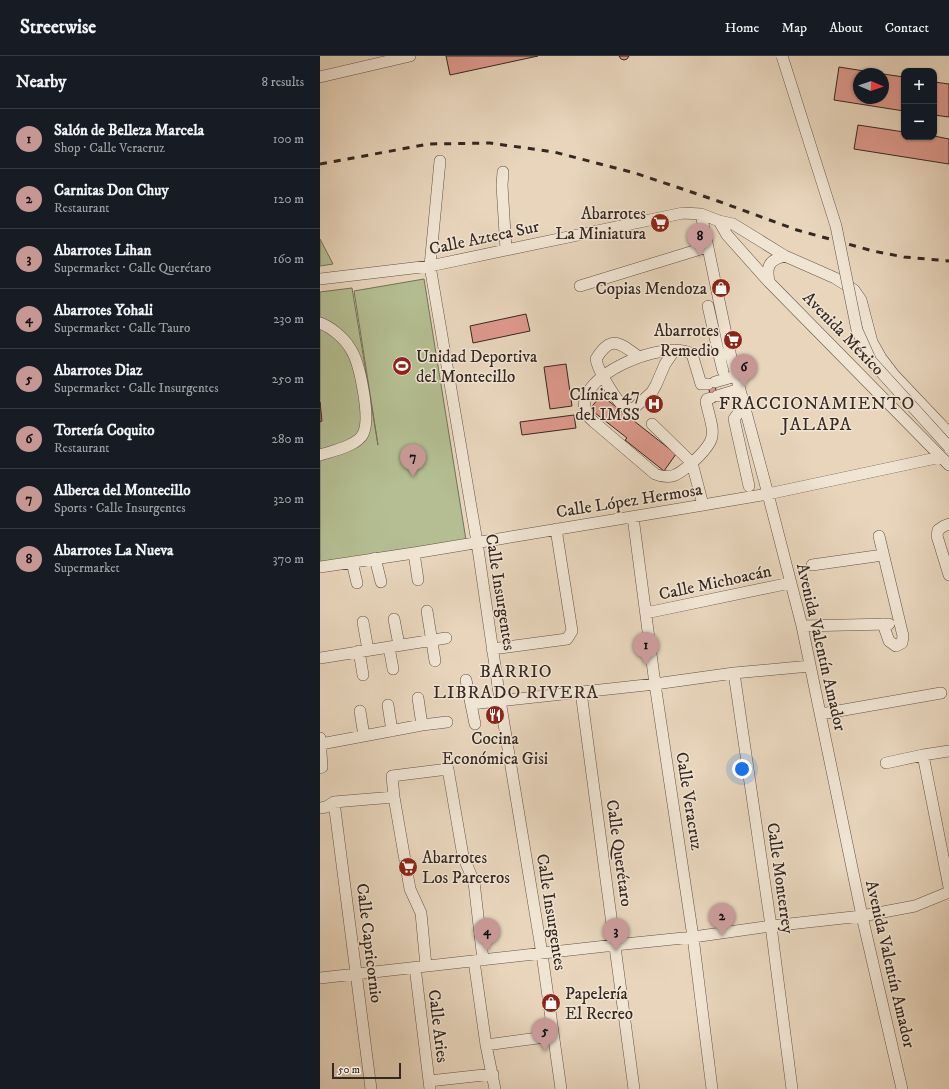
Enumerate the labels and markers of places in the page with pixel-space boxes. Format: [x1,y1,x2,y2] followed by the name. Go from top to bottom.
[555,203,647,245] place label: Abarrotes La Miniatura
[649,212,671,234] supermarket icon: Abarrotes La Miniatura
[687,223,713,256] pin: 8
[710,277,732,299] shop icon: Copias Mendoza
[595,278,708,300] place label: Copias Mendoza
[654,320,719,362] place label: Abarrotes Remedio
[722,329,744,351] supermarket icon: Abarrotes Remedio
[416,346,538,388] place label: Unidad Deportiva del Montecillo
[731,354,757,387] pin: 6
[391,355,413,377] sports icon: Unidad Deportiva del Montecillo
[570,384,640,426] place label: Clínica 47 del IMSS
[643,393,665,415] hospital icon: Clínica 47 del IMSS
[400,444,426,477] pin: 7
[633,632,659,665] pin: 1
[484,704,506,726] restaurant icon: Cocina Económica Gisi
[442,728,548,770] place label: Cocina Económica Gisi
[422,847,510,889] place label: Abarrotes Los Parceros
[397,856,419,878] supermarket icon: Abarrotes Los Parceros
[709,903,735,936] pin: 2
[474,918,500,951] pin: 4
[603,918,629,951] pin: 3
[565,983,633,1025] place label: Papelería El Recreo
[540,992,562,1014] shop icon: Papelería El Recreo
[532,1018,558,1051] pin: 5

